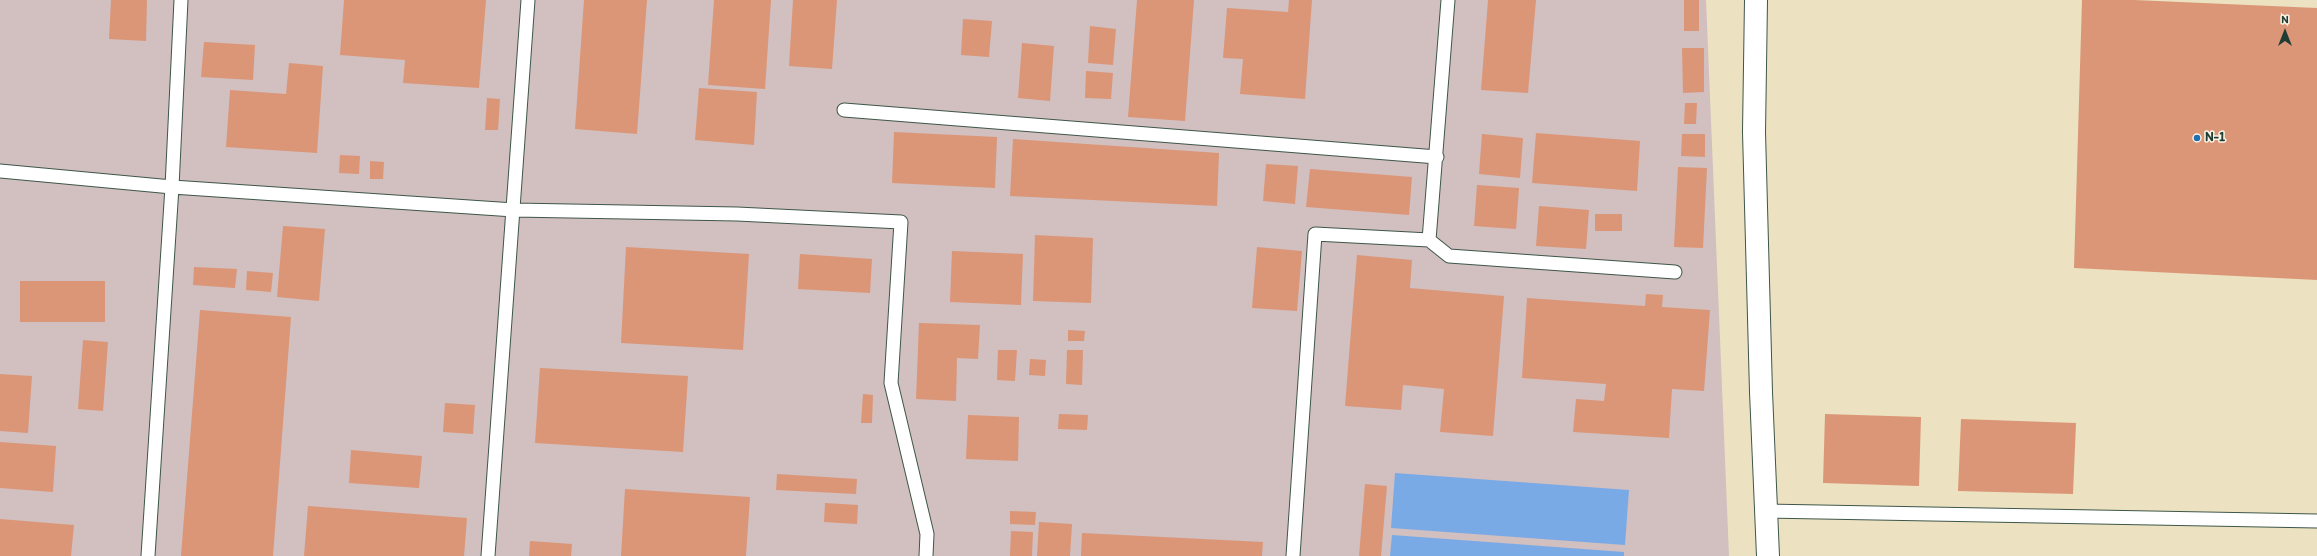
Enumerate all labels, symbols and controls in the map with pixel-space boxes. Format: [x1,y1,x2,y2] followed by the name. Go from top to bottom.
[2265,12,2305,52] north arrow
[2281,13,2289,26] text: N
[2205,130,2225,146] place label: N-1
[2192,133,2202,143] marker: N-1

